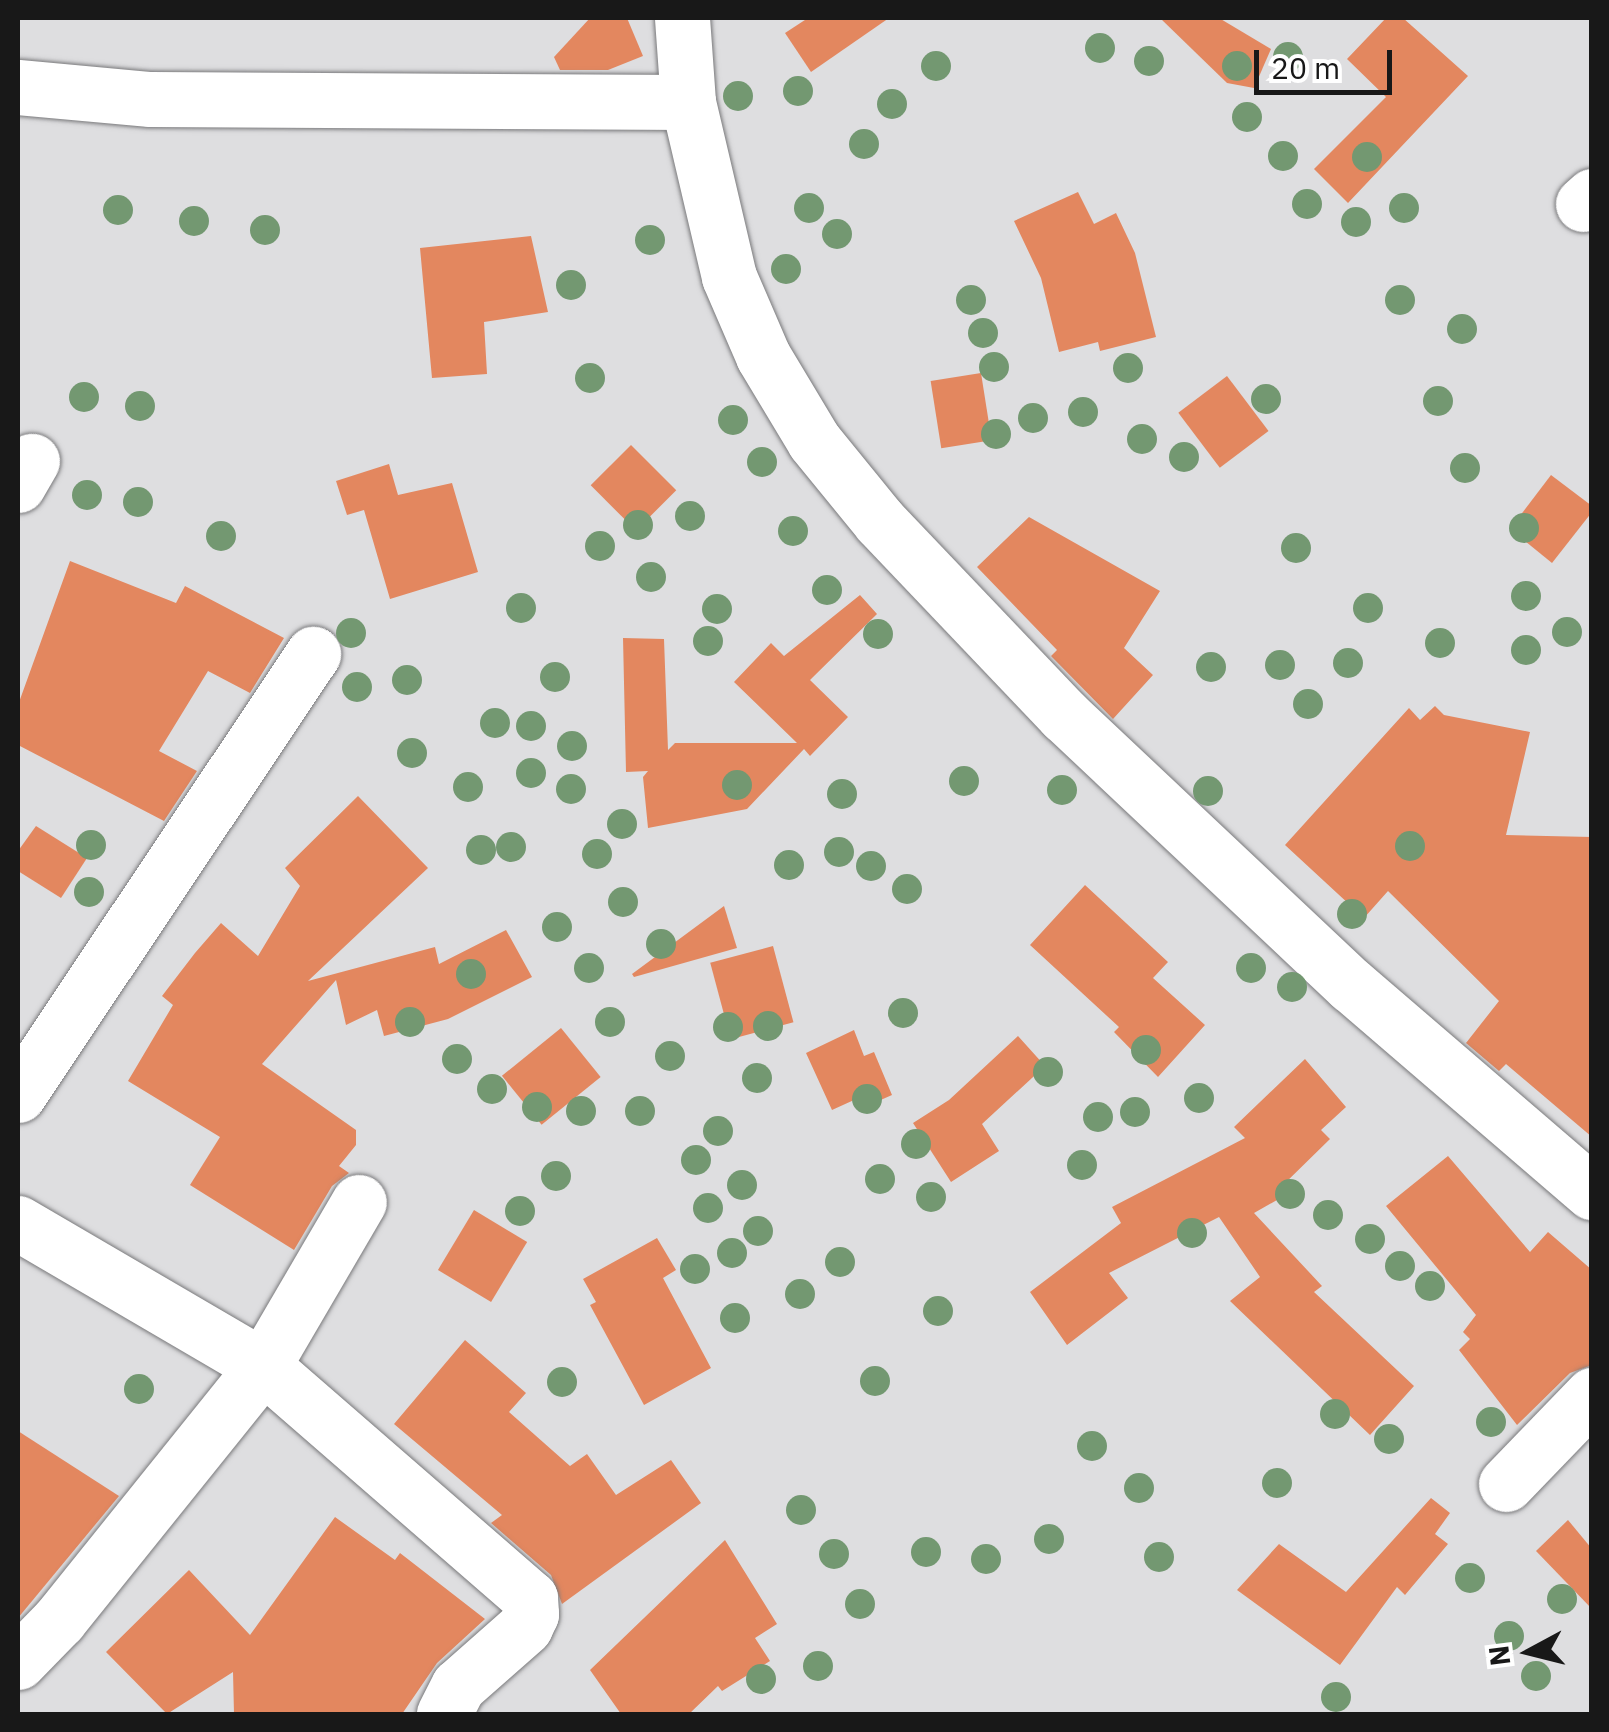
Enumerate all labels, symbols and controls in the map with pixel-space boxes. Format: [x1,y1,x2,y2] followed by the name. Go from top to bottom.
[1259,30,1396,92] scale bar
[1271,48,1340,87] text: 20 m
[1479,1602,1579,1702] north arrow
[1479,1643,1518,1668] text: N

